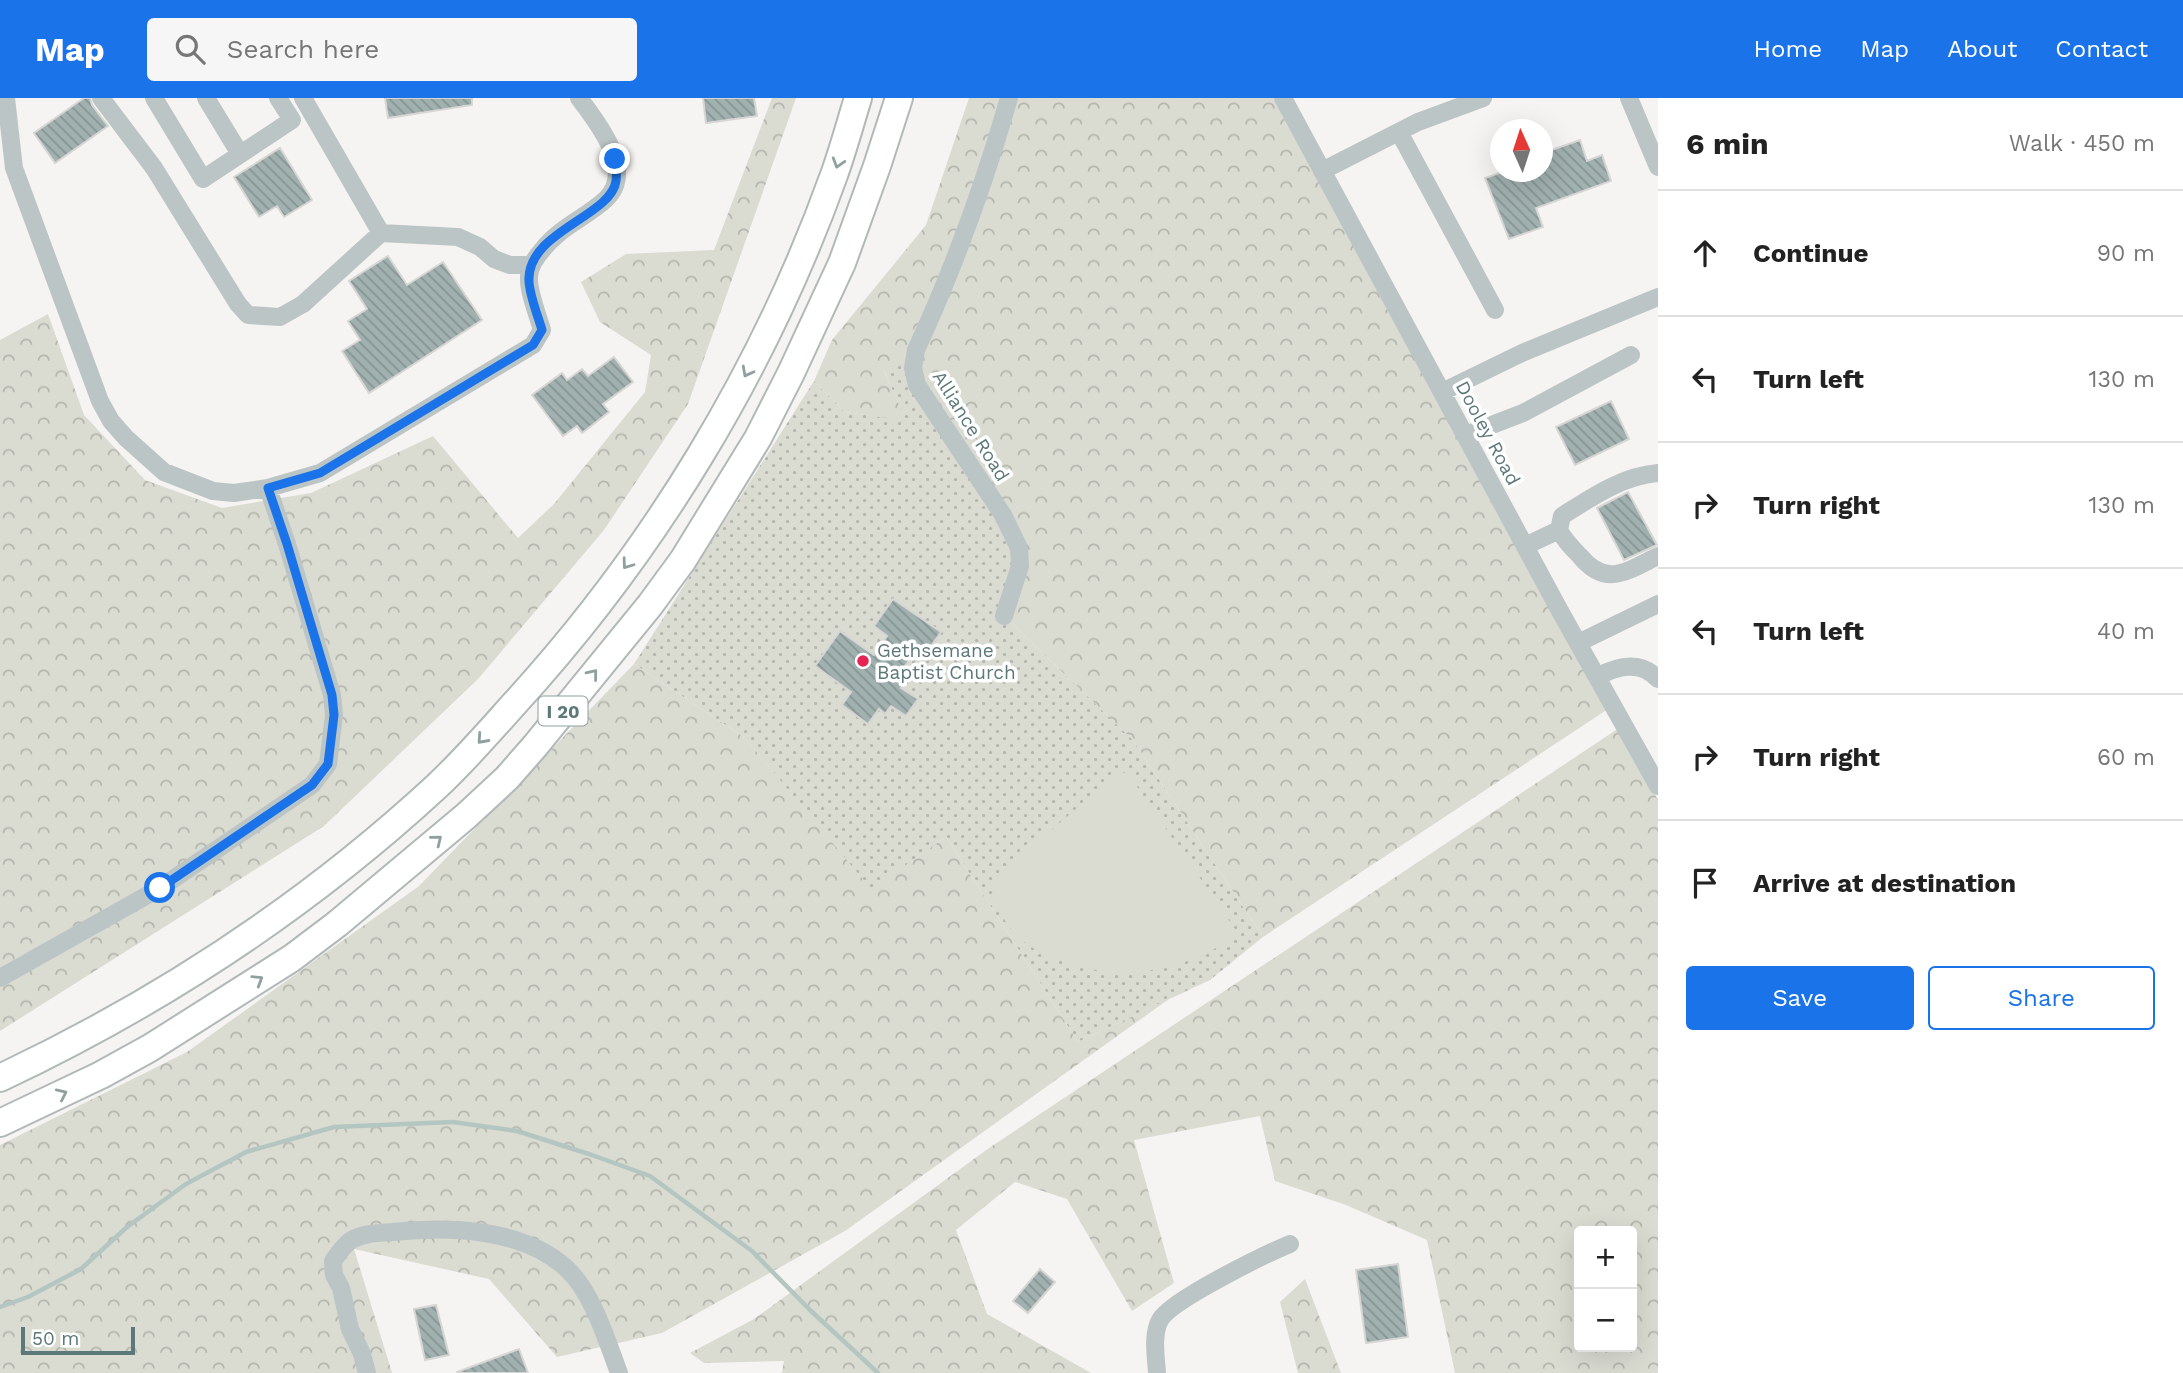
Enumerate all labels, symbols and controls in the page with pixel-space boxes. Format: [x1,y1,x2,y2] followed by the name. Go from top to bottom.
[147,18,637,81] search box
[35,30,105,69] text: Map
[171,30,209,68] icon: search
[227,34,379,64] text: Search here
[1754,35,1822,63] text: Home
[1860,35,1909,63] text: Map
[1947,35,2017,63] text: About
[2055,35,2148,63] text: Contact
[1490,119,1553,182] north arrow
[1686,126,1769,161] text: 6 min
[2009,130,2155,157] text: Walk · 450 m
[599,143,630,174] route end
[832,157,846,169] one-way arrow
[1686,234,1724,272] icon: ahead
[1753,238,1869,268] text: Continue
[2097,240,2155,267] text: 90 m
[1686,360,1724,398] icon: left
[1753,364,1864,394] text: Turn left
[742,365,756,377] one-way arrow
[928,366,1014,486] street label: Alliance Road
[2089,366,2155,393] text: 130 m
[1451,377,1525,489] street label: Dooley Road
[1686,486,1724,524] icon: right
[1753,490,1880,520] text: Turn right
[2089,492,2155,519] text: 130 m
[623,556,635,569] one-way arrow
[1686,612,1724,650] icon: left
[1753,616,1864,646] text: Turn left
[2097,618,2155,645] text: 40 m
[877,639,1016,684] place label: Gethsemane Baptist Church
[855,653,871,669] marker: Gethsemane Baptist Church
[584,670,597,682] one-way arrow
[538,696,588,726] road number: I 20
[478,731,490,744] one-way arrow
[1686,738,1724,776] icon: right
[1753,742,1880,772] text: Turn right
[2097,744,2155,771] text: 60 m
[430,835,442,848] one-way arrow
[1686,864,1724,902] icon: arrive
[1753,868,2016,898] text: Arrive at destination
[144,872,175,903] route start
[1686,966,1914,1030] button: Save
[1928,966,2155,1030] button: Share
[251,975,264,988] one-way arrow
[55,1088,67,1102] one-way arrow
[1574,1226,1637,1352] map controls
[1574,1226,1637,1289] button: +
[1574,1289,1637,1352] button: −
[21,1324,135,1356] scale bar
[32,1327,79,1350] text: 50 m

